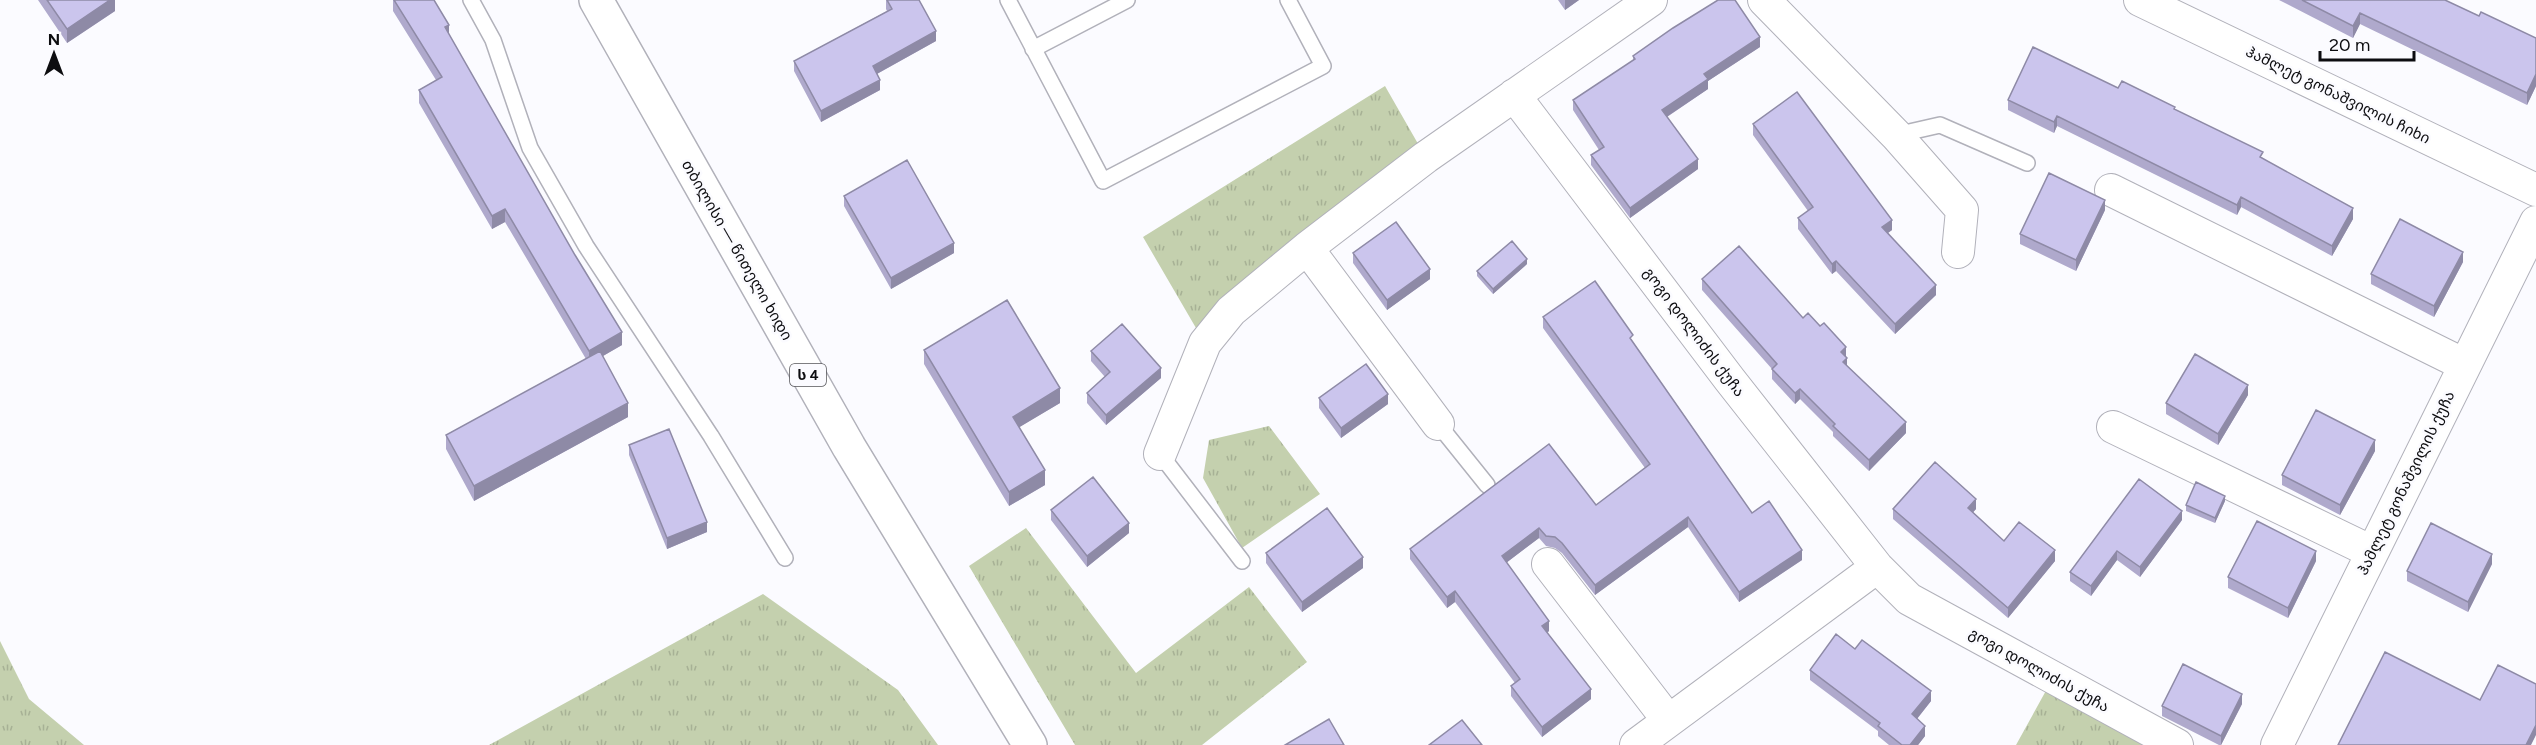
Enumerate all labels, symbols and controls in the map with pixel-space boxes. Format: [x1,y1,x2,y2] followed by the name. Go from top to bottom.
[24,24,84,84] north arrow
[2320,24,2414,62] scale bar
[48,30,60,49] text: N
[2329,34,2370,56] text: 20 m
[2243,42,2433,148] street label: ჰამლეტ გონაშვილის ჩიხი
[678,157,796,343] street label: თბილისი — წითელი ხიდი
[1639,264,1749,400] street label: გოგი დოლიძის ქუჩა
[790,364,826,386] road number: ს 4
[2353,388,2459,578] street label: ჰამლეტ გონაშვილის ქუჩა
[1966,624,2112,716] street label: გოგი დოლიძის ქუჩა

